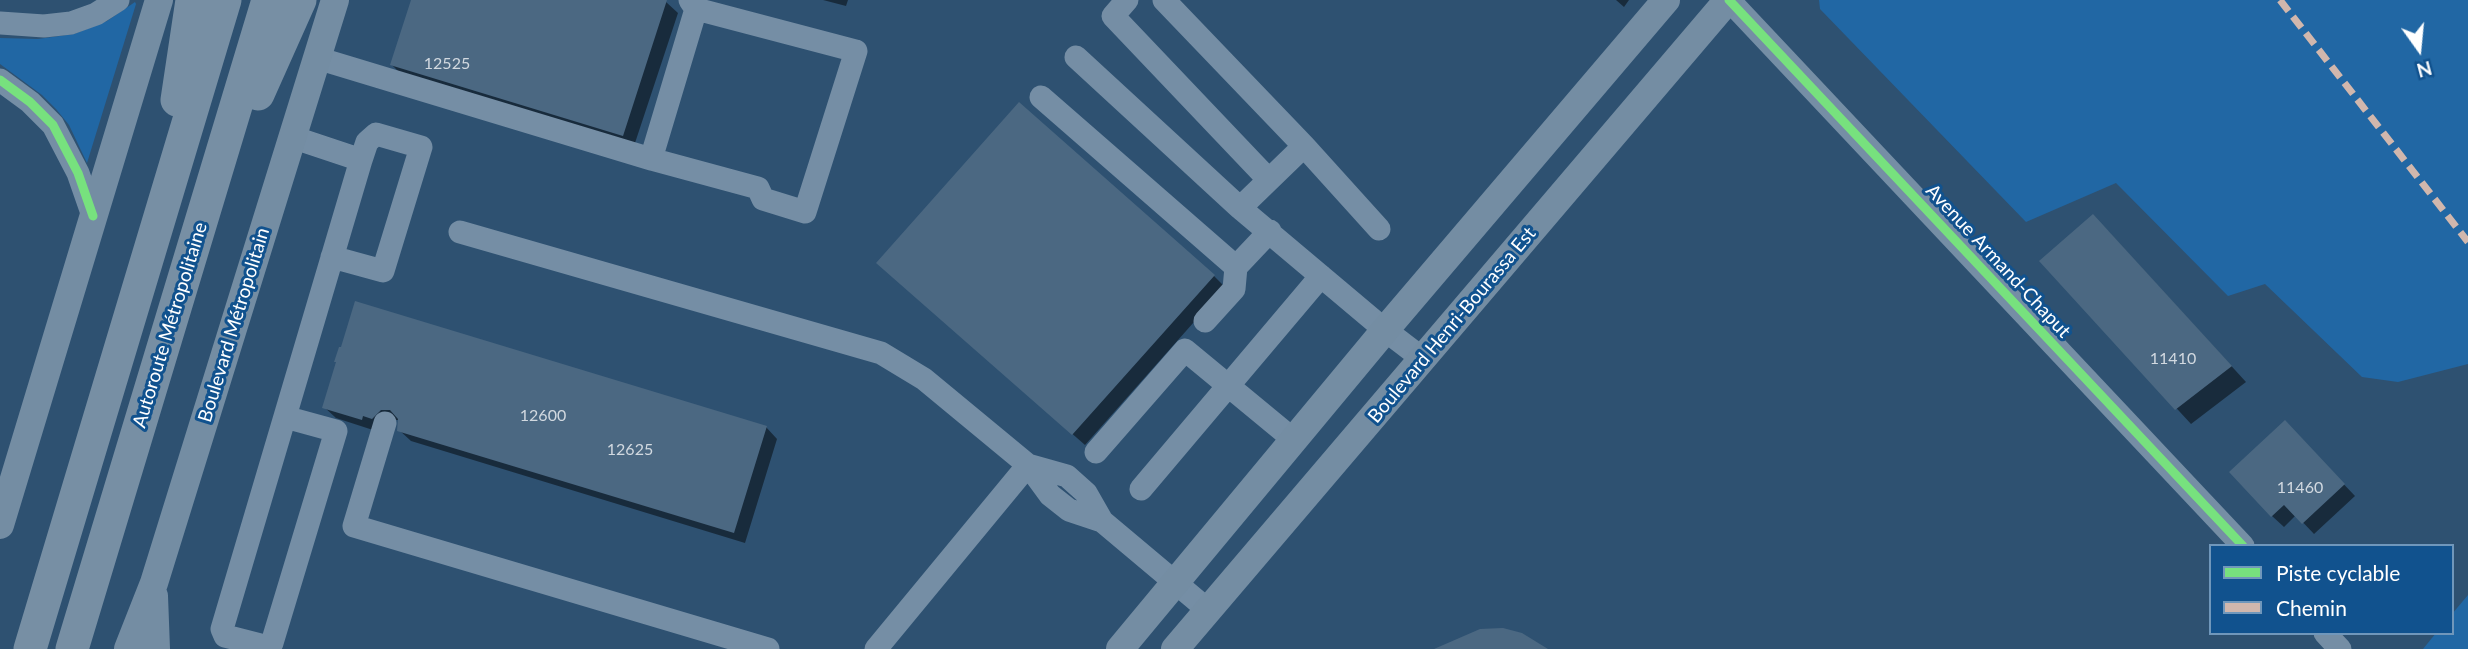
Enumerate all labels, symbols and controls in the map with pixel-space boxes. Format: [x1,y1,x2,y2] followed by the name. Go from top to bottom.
[2384,14,2454,84] north arrow
[424,54,470,74] house number: 12525
[2415,57,2435,83] text: N
[1921,179,2075,343] street label: Avenue Armand-Chaput
[128,220,212,430] street label: Autoroute Métropolitaine
[1363,222,1541,428] street label: Boulevard Henri-Bourassa Est
[194,225,274,425] street label: Boulevard Métropolitain
[2150,349,2196,369] house number: 11410
[520,406,566,426] house number: 12600
[607,440,653,460] house number: 12625
[2277,478,2323,498] house number: 11460
[2209,544,2454,635] legend
[2276,560,2400,585] text: Piste cyclable
[2276,595,2347,620] text: Chemin

